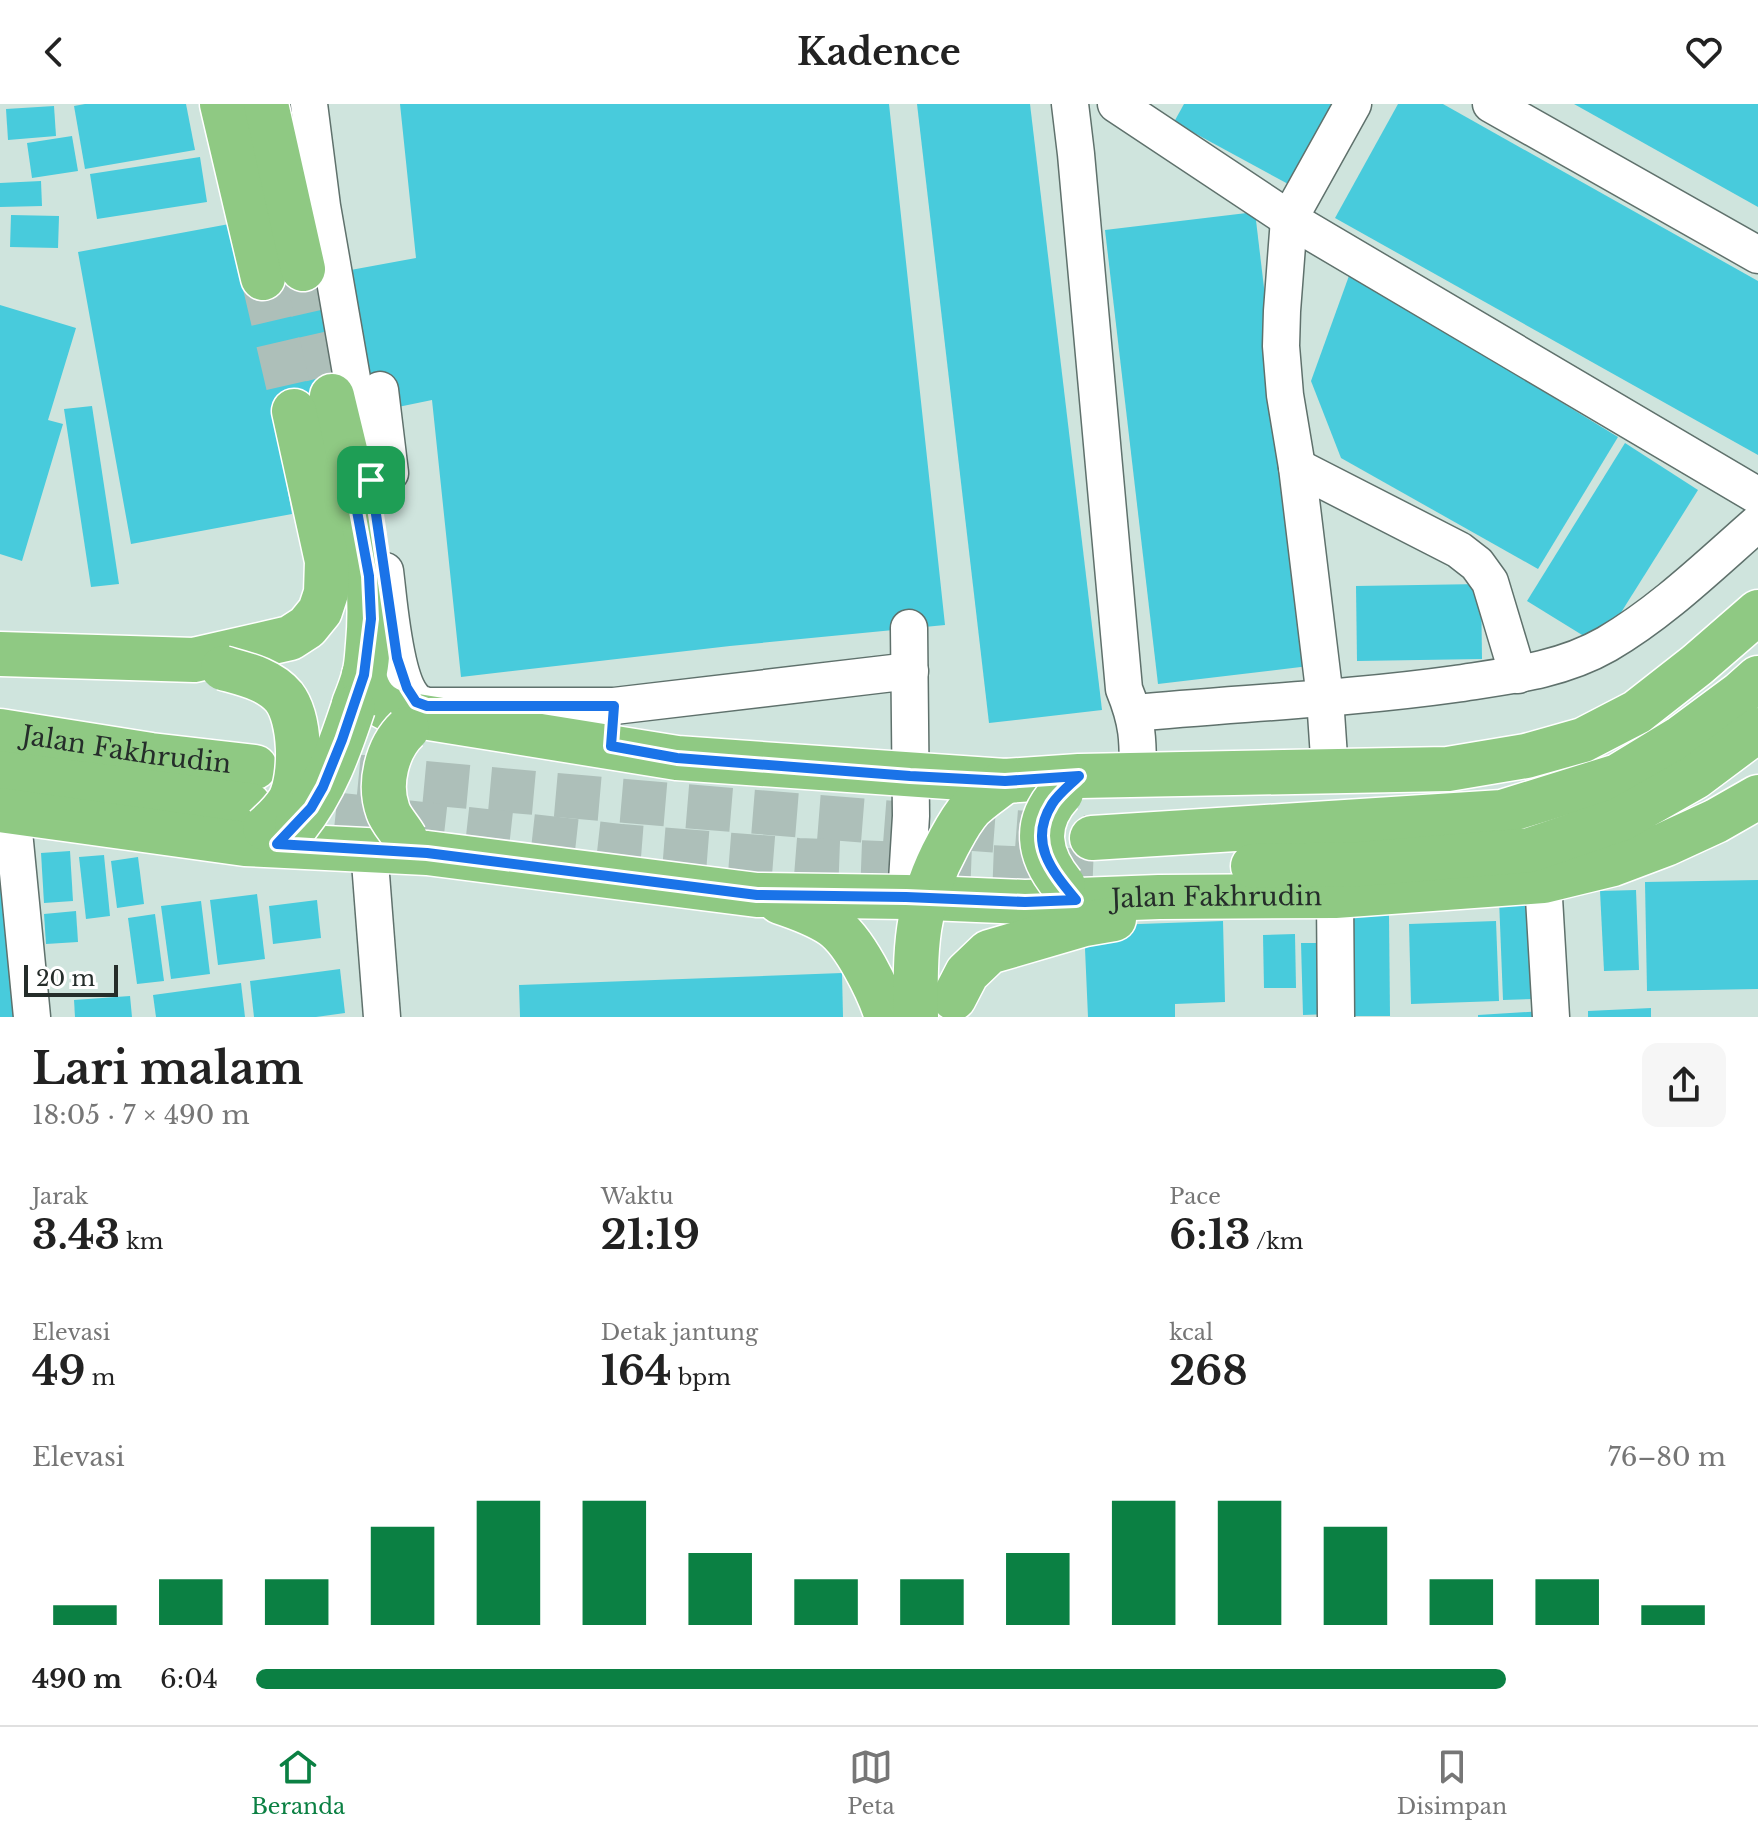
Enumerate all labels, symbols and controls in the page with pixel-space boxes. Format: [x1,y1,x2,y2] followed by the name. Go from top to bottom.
[32,30,76,74] icon: back
[797,30,961,75] text: Kadence
[1682,30,1726,74] icon: heart
[337,446,405,514] pin
[349,458,393,502] icon: arrive
[17,718,233,780] street label: Jalan Fakhrudin
[1107,880,1322,915] street label: Jalan Fakhrudin
[24,961,118,997] scale bar
[36,965,95,992] text: 20 m
[32,1041,303,1096] text: Lari malam
[1642,1043,1726,1127] button: share
[32,1099,250,1131] text: 18:05 · 7 × 490 m
[32,1183,88,1210] text: Jarak
[601,1183,673,1210] text: Waktu
[1169,1183,1221,1210] text: Pace
[32,1210,120,1260] text: 3.43
[601,1210,700,1260] text: 21:19
[1169,1210,1251,1260] text: 6:13
[120,1228,163,1255] text: km
[1251,1228,1303,1255] text: /km
[32,1319,110,1346] text: Elevasi
[601,1319,758,1346] text: Detak jantung
[1169,1319,1213,1346] text: kcal
[32,1346,86,1396] text: 49
[601,1346,672,1396] text: 164
[1169,1346,1248,1396] text: 268
[86,1364,115,1391] text: m
[672,1364,731,1391] text: bpm
[32,1441,125,1473] text: Elevasi
[1608,1441,1726,1473] text: 76–80 m
[32,1663,122,1695] text: 490 m
[160,1663,218,1695] text: 6:04
[251,1745,345,1820] tab: Beranda
[847,1745,895,1820] tab: Peta
[1397,1745,1507,1820] tab: Disimpan

